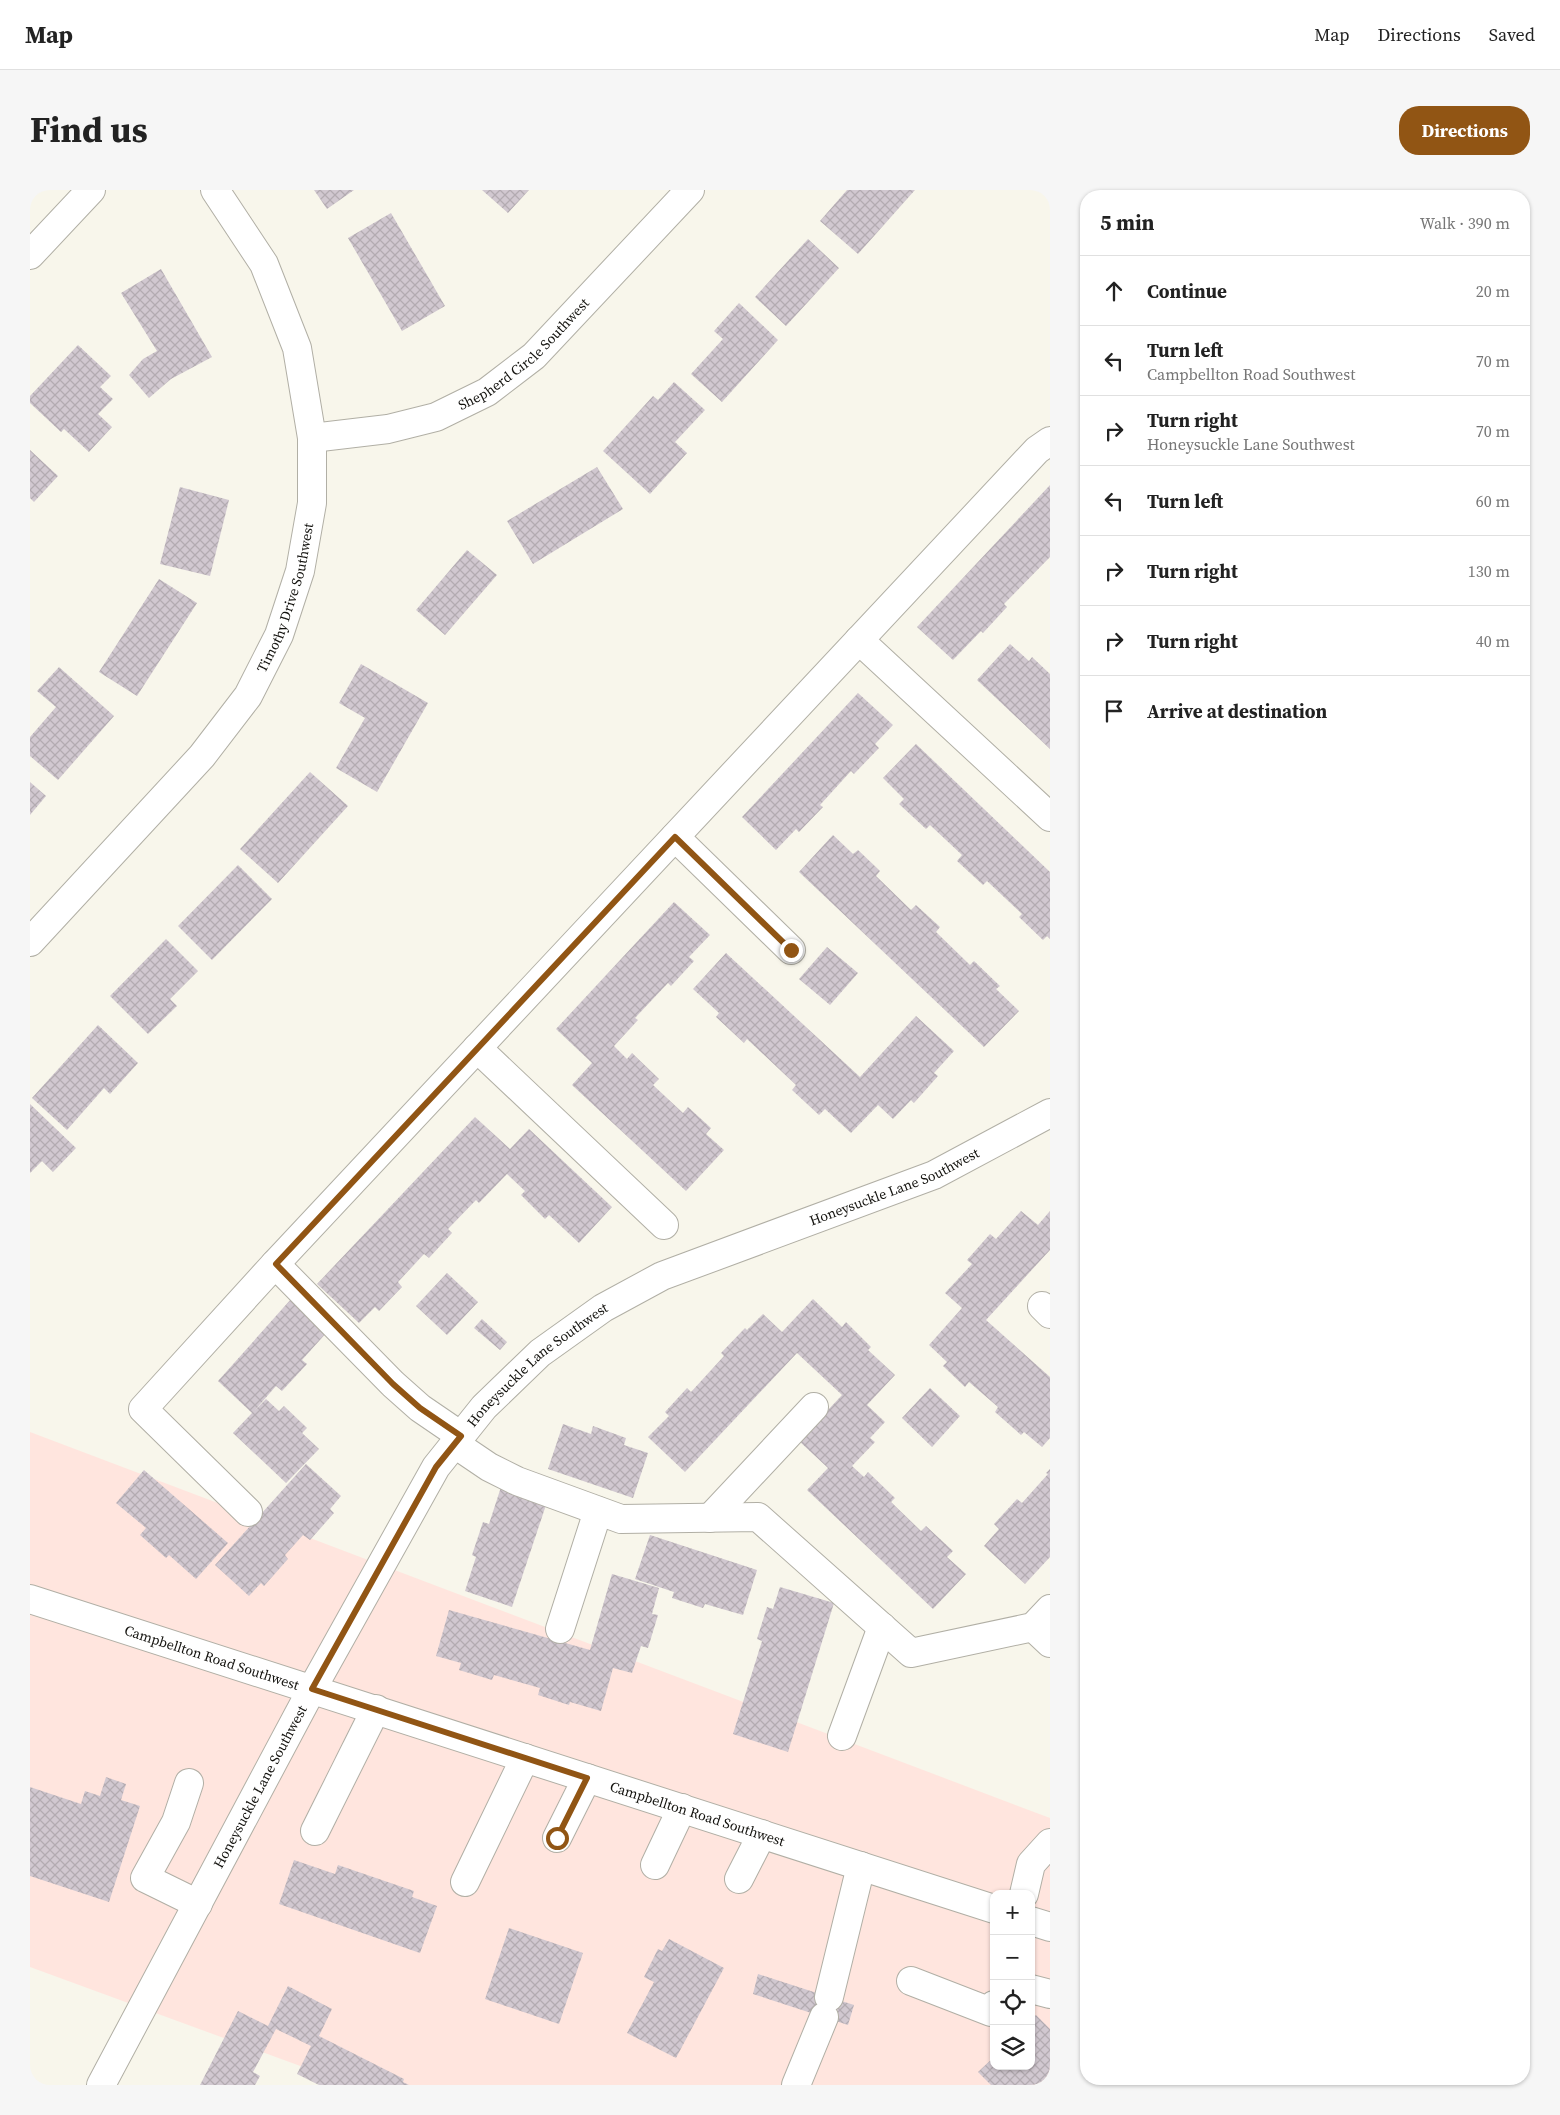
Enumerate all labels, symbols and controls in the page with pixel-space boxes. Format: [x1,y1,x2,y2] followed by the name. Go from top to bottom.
[25,18,73,51] text: Map
[1314,22,1350,47] text: Map
[1378,22,1461,47] text: Directions
[1489,22,1535,47] text: Saved
[30,106,148,154] text: Find us
[1399,106,1530,155] button: Directions
[1100,208,1155,237] text: 5 min
[1420,212,1510,234] text: Walk · 390 m
[1100,277,1128,305] icon: ahead
[1147,278,1227,304] text: Continue
[1476,280,1510,302] text: 20 m
[455,293,594,415] street label: Shepherd Circle Southwest
[1147,337,1223,363] text: Turn left
[1100,347,1128,375] icon: left
[1476,350,1510,372] text: 70 m
[1147,363,1355,385] text: Campbellton Road Southwest
[1147,407,1238,433] text: Turn right
[1100,417,1128,445] icon: right
[1476,420,1510,442] text: 70 m
[1147,433,1355,455] text: Honeysuckle Lane Southwest
[1100,487,1128,515] icon: left
[1147,488,1223,514] text: Turn left
[1476,490,1510,512] text: 60 m
[252,521,318,676] street label: Timothy Drive Southwest
[1100,557,1128,585] icon: right
[1147,558,1238,584] text: Turn right
[1468,560,1510,582] text: 130 m
[1100,627,1128,655] icon: right
[1147,628,1238,654] text: Turn right
[1476,630,1510,652] text: 40 m
[1100,697,1128,725] icon: arrive
[1147,698,1327,724] text: Arrive at destination
[780,939,803,962] route end
[806,1143,983,1230] street label: Honeysuckle Lane Southwest
[462,1297,612,1431] street label: Honeysuckle Lane Southwest
[122,1620,302,1695] street label: Campbellton Road Southwest
[208,1701,312,1872] street label: Honeysuckle Lane Southwest
[607,1776,788,1851] street label: Campbellton Road Southwest
[546,1827,569,1850] route start
[990,1890,1035,2070] map controls
[990,1890,1035,1935] button: +
[990,1935,1035,1980] button: −
[990,1980,1035,2025] button: locate
[990,2025,1035,2070] button: layers

